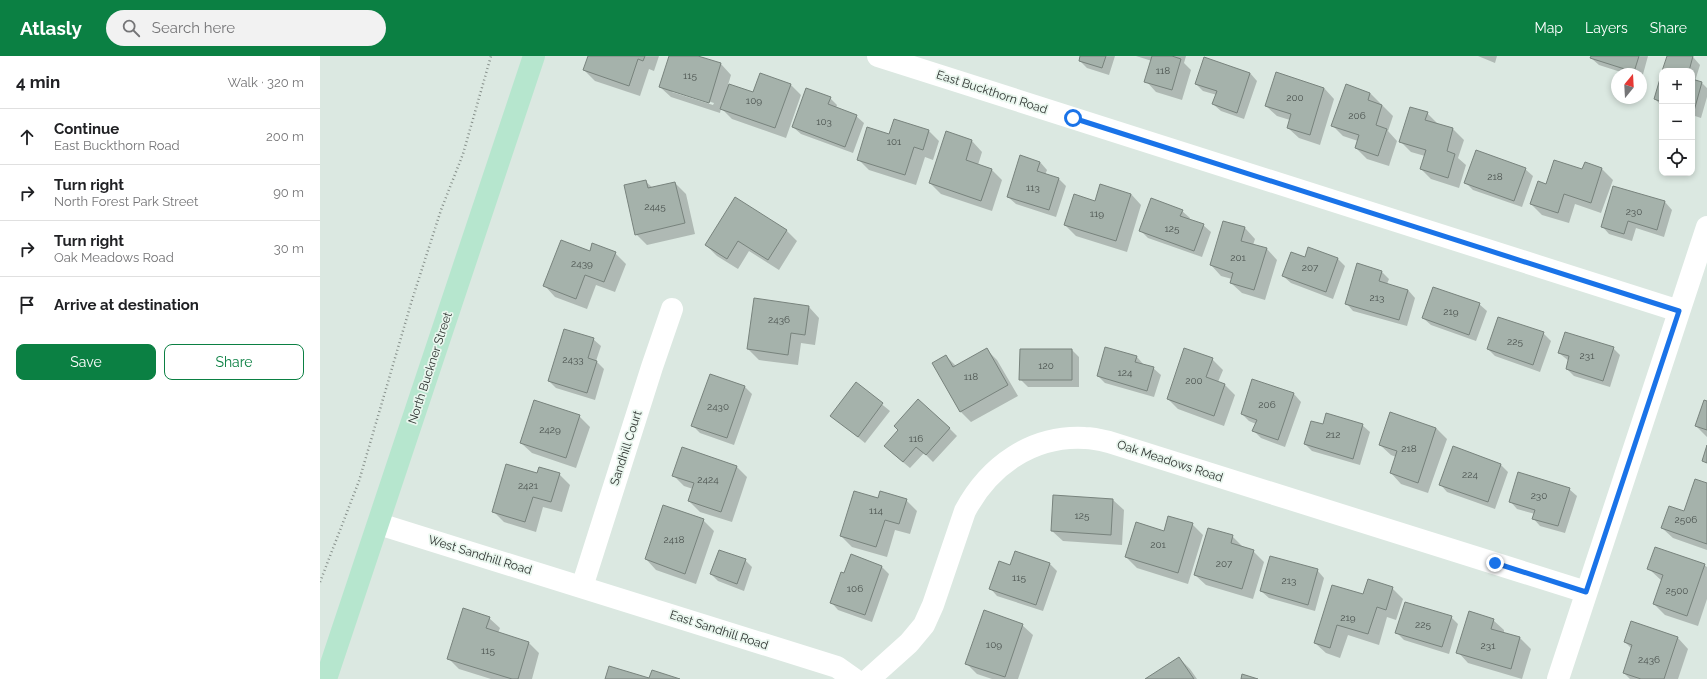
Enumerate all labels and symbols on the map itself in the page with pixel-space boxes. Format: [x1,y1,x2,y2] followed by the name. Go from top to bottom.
[1156,65,1170,76] house number: 118
[935,67,1049,117] street label: East Buckthorn Road
[1611,68,1647,104] north arrow
[683,70,698,81] house number: 115
[1286,92,1304,103] house number: 200
[746,95,762,106] house number: 109
[1064,109,1082,127] route start
[1348,110,1366,121] house number: 206
[816,116,832,127] house number: 103
[887,136,902,147] house number: 101
[1487,171,1503,182] house number: 218
[1026,182,1040,193] house number: 113
[644,201,666,212] house number: 2445
[1626,206,1642,217] house number: 230
[1090,208,1104,219] house number: 119
[1165,223,1180,234] house number: 125
[1230,252,1247,263] house number: 201
[571,258,593,269] house number: 2439
[1302,262,1319,273] house number: 207
[1370,292,1384,303] house number: 213
[1443,306,1459,317] house number: 219
[405,310,455,426] street label: North Buckner Street
[768,314,790,325] house number: 2436
[1507,336,1523,347] house number: 225
[1580,350,1595,361] house number: 231
[562,354,584,365] house number: 2433
[1038,360,1054,371] house number: 120
[1118,367,1133,378] house number: 124
[964,371,978,382] house number: 118
[1185,375,1203,386] house number: 200
[1258,399,1276,410] house number: 206
[707,401,729,412] house number: 2430
[607,409,645,487] street label: Sandhill Court
[539,424,561,435] house number: 2429
[1326,429,1340,440] house number: 212
[909,433,923,444] house number: 116
[1115,437,1225,485] street label: Oak Meadows Road
[1401,443,1417,454] house number: 218
[1462,469,1478,480] house number: 224
[697,474,719,485] house number: 2424
[518,480,539,491] house number: 2421
[1531,490,1547,501] house number: 230
[869,505,884,516] house number: 114
[1075,510,1090,521] house number: 125
[1675,514,1697,525] house number: 2506
[427,533,533,577] street label: West Sandhill Road
[664,534,685,545] house number: 2418
[1150,539,1167,550] house number: 201
[1486,554,1504,572] route end
[1216,558,1233,569] house number: 207
[1012,572,1027,583] house number: 115
[1282,575,1296,586] house number: 213
[847,583,863,594] house number: 106
[1666,585,1688,596] house number: 2500
[668,607,770,653] street label: East Sandhill Road
[1340,612,1356,623] house number: 219
[1415,619,1431,630] house number: 225
[986,639,1002,650] house number: 109
[1481,640,1496,651] house number: 231
[481,645,496,656] house number: 115
[1638,654,1660,665] house number: 2436

